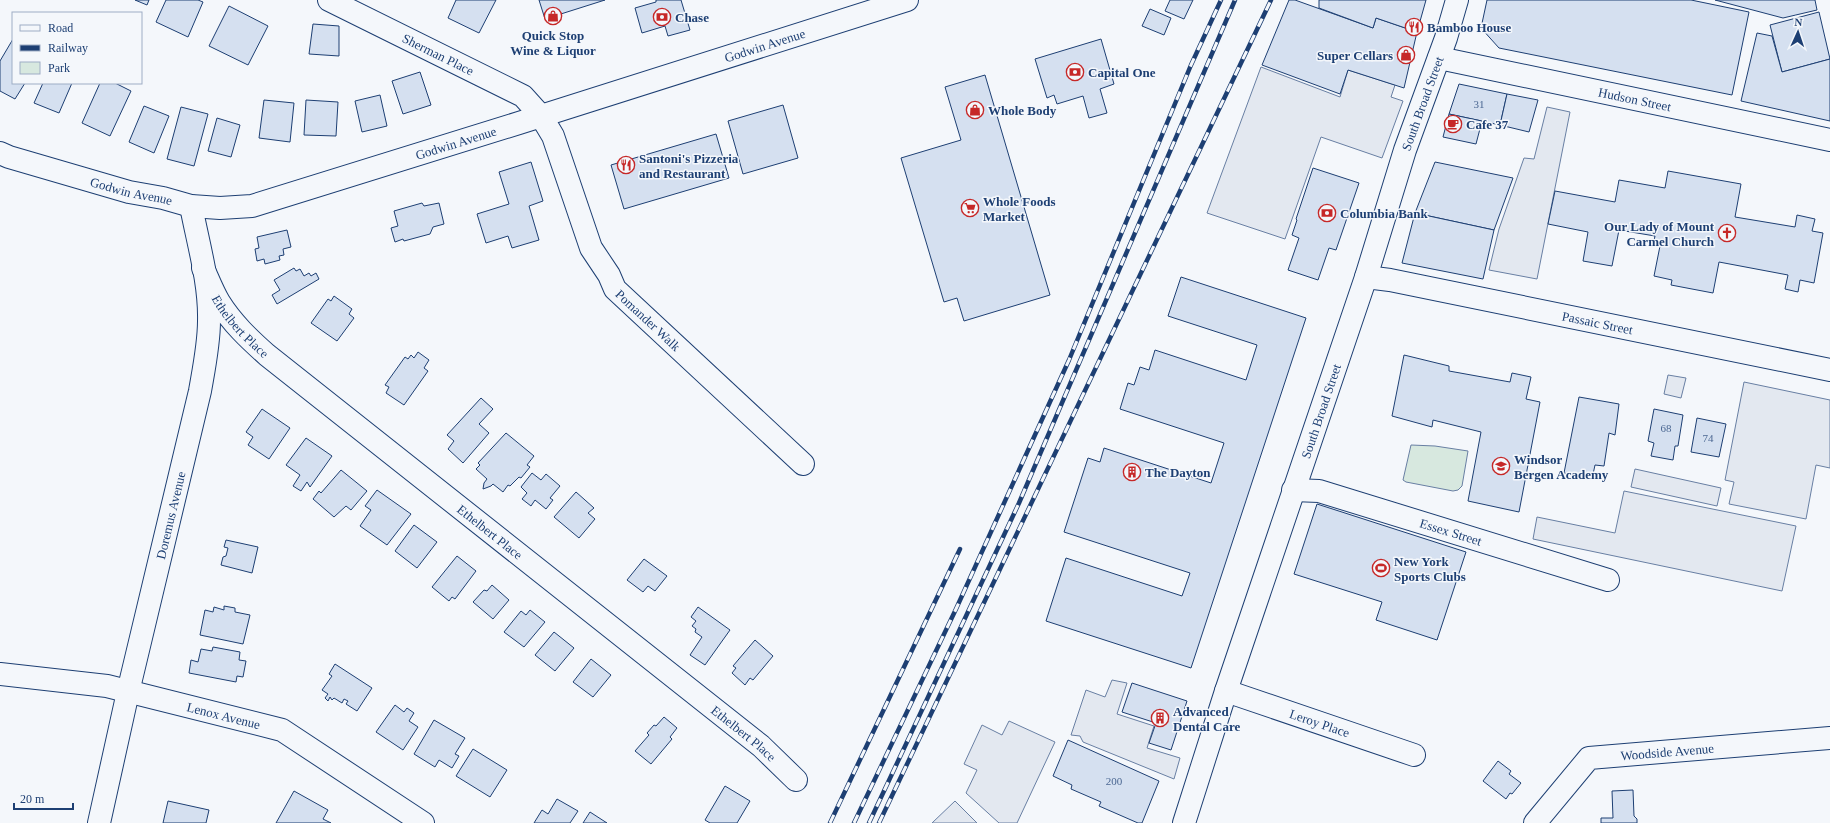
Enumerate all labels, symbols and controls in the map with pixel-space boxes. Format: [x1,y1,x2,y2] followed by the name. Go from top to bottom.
[543,6,563,26] shop icon: Quick Stop Wine & Liquor
[652,7,672,27] bank icon: Chase
[675,10,709,25] place label: Chase
[12,12,142,84] legend
[1778,12,1818,52] north arrow
[1794,16,1803,28] text: N
[1404,17,1424,37] restaurant icon: Bamboo House
[1427,20,1511,35] place label: Bamboo House
[48,21,73,35] text: Road
[723,26,807,65] street label: Godwin Avenue
[510,28,596,58] place label: Quick Stop Wine & Liquor
[400,31,476,79] street label: Sherman Place
[48,41,88,55] text: Railway
[1396,45,1416,65] shop icon: Super Cellars
[1317,48,1393,63] place label: Super Cellars
[1398,54,1447,153] street label: South Broad Street
[48,61,70,75] text: Park
[1065,62,1085,82] bank icon: Capital One
[1088,65,1156,80] place label: Capital One
[1597,85,1673,115] street label: Hudson Street
[1474,98,1485,110] house number: 31
[965,100,985,120] shop icon: Whole Body
[988,103,1057,118] place label: Whole Body
[1443,114,1463,134] cafe icon: Cafe 37
[1466,117,1509,132] place label: Cafe 37
[414,123,498,163] street label: Godwin Avenue
[639,151,739,181] place label: Santoni's Pizzeria and Restaurant
[616,155,636,175] restaurant icon: Santoni's Pizzeria and Restaurant
[89,174,174,208] street label: Godwin Avenue
[983,194,1056,224] place label: Whole Foods Market
[960,198,980,218] supermarket icon: Whole Foods Market
[1317,203,1337,223] bank icon: Columbia Bank
[1340,206,1429,221] place label: Columbia Bank
[1604,219,1715,249] place label: Our Lady of Mount Carmel Church
[1717,223,1737,243] church icon: Our Lady of Mount Carmel Church
[612,287,684,354] street label: Pomander Walk
[209,292,272,361] street label: Ethelbert Place
[1561,308,1635,338] street label: Passaic Street
[1298,362,1344,461] street label: South Broad Street
[1661,422,1672,434] house number: 68
[1703,432,1714,444] house number: 74
[1514,452,1609,482] place label: Windsor Bergen Academy
[1491,456,1511,476] school or university icon: Windsor Bergen Academy
[1122,462,1142,482] building icon: The Dayton
[1145,465,1211,480] place label: The Dayton
[153,470,189,561] street label: Doremus Avenue
[454,502,526,563] street label: Ethelbert Place
[1418,516,1484,549] street label: Essex Street
[1394,554,1466,584] place label: New York Sports Clubs
[1371,558,1391,578] sports icon: New York Sports Clubs
[185,699,262,732] street label: Lenox Avenue
[708,703,779,765] street label: Ethelbert Place
[1173,704,1241,734] place label: Advanced Dental Care
[1288,706,1352,741] street label: Leroy Place
[1150,708,1170,728] building icon: Advanced Dental Care
[1620,741,1715,763] street label: Woodside Avenue
[1106,775,1123,787] house number: 200
[14,785,73,811] scale bar
[20,792,45,806] text: 20 m

